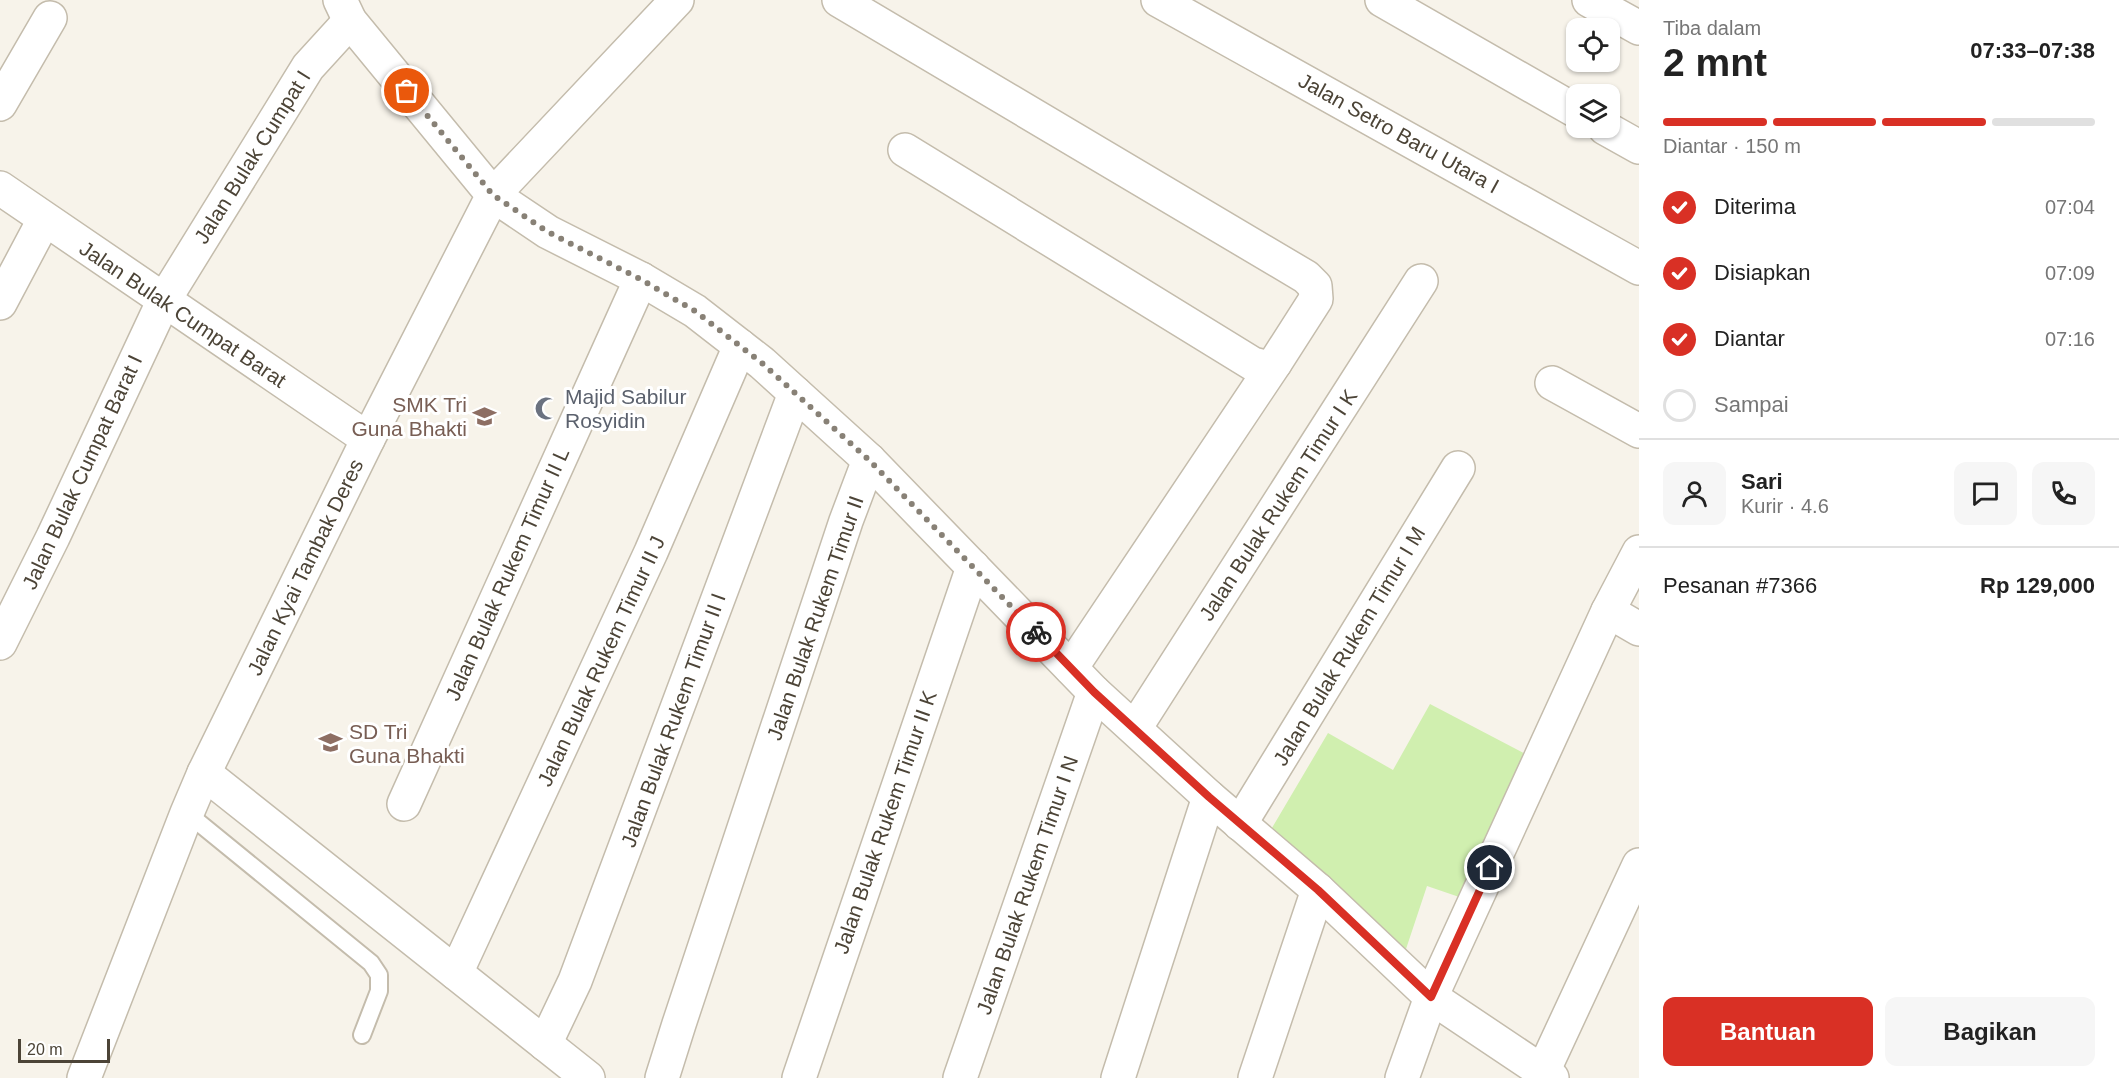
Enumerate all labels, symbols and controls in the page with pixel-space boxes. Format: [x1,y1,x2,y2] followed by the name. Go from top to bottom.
[1663,17,1761,39] text: Tiba dalam
[1566,18,1620,138] map controls
[1566,18,1620,72] button: locate
[1970,38,2095,63] text: 07:33–07:38
[1663,41,1767,84] text: 2 mnt
[381,65,432,116] pin
[189,66,315,248] street label: Jalan Bulak Cumpat I
[1295,68,1503,198] street label: Jalan Setro Baru Utara I
[390,74,423,107] icon: bag
[1566,84,1620,138] button: layers
[1663,135,1801,157] text: Diantar · 150 m
[1663,191,1696,224] icon: check
[1714,194,1796,219] text: Diterima
[2045,196,2095,218] text: 07:04
[75,236,291,392] street label: Jalan Bulak Cumpat Barat
[1663,257,1696,290] icon: check
[1714,260,1811,285] text: Disiapkan
[2045,262,2095,284] text: 07:09
[1663,323,1696,356] icon: check
[1714,326,1785,351] text: Diantar
[2045,328,2095,350] text: 07:16
[18,351,146,593] street label: Jalan Bulak Cumpat Barat I
[565,385,686,432] place label: Majid Sabilur Rosyidin
[1195,385,1361,625] street label: Jalan Bulak Rukem Timur I K
[1714,392,1789,417] text: Sampai
[351,393,467,440] place label: SMK Tri Guna Bhakti
[534,395,560,421] mosque icon: Majid Sabilur Rosyidin
[472,403,498,429] school or university icon: SMK Tri Guna Bhakti
[441,444,573,704] street label: Jalan Bulak Rukem Timur II L
[243,455,367,679] street label: Jalan Kyai Tambak Deres
[1663,462,1726,525] button: person
[1954,462,2017,525] button: chat
[2032,462,2095,525] button: phone
[1741,469,1783,494] text: Sari
[762,493,868,743] street label: Jalan Bulak Rukem Timur II
[1741,495,1829,517] text: Kurir · 4.6
[1269,523,1429,769] street label: Jalan Bulak Rukem Timur I M
[533,532,669,790] street label: Jalan Bulak Rukem Timur II J
[1663,573,1817,598] text: Pesanan #7366
[1980,573,2095,598] text: Rp 129,000
[616,590,730,850] street label: Jalan Bulak Rukem Timur II I
[1006,602,1066,662] courier
[1020,616,1053,649] icon: bike
[829,687,941,957] street label: Jalan Bulak Rukem Timur II K
[349,720,465,767] place label: SD Tri Guna Bhakti
[318,730,344,756] school or university icon: SD Tri Guna Bhakti
[972,753,1082,1017] street label: Jalan Bulak Rukem Timur I N
[1464,842,1515,893] pin
[1473,851,1506,884] icon: home
[1663,997,1873,1066] button: Bantuan
[1885,997,2095,1066] button: Bagikan
[18,1036,110,1064] scale bar
[27,1041,63,1058] text: 20 m

